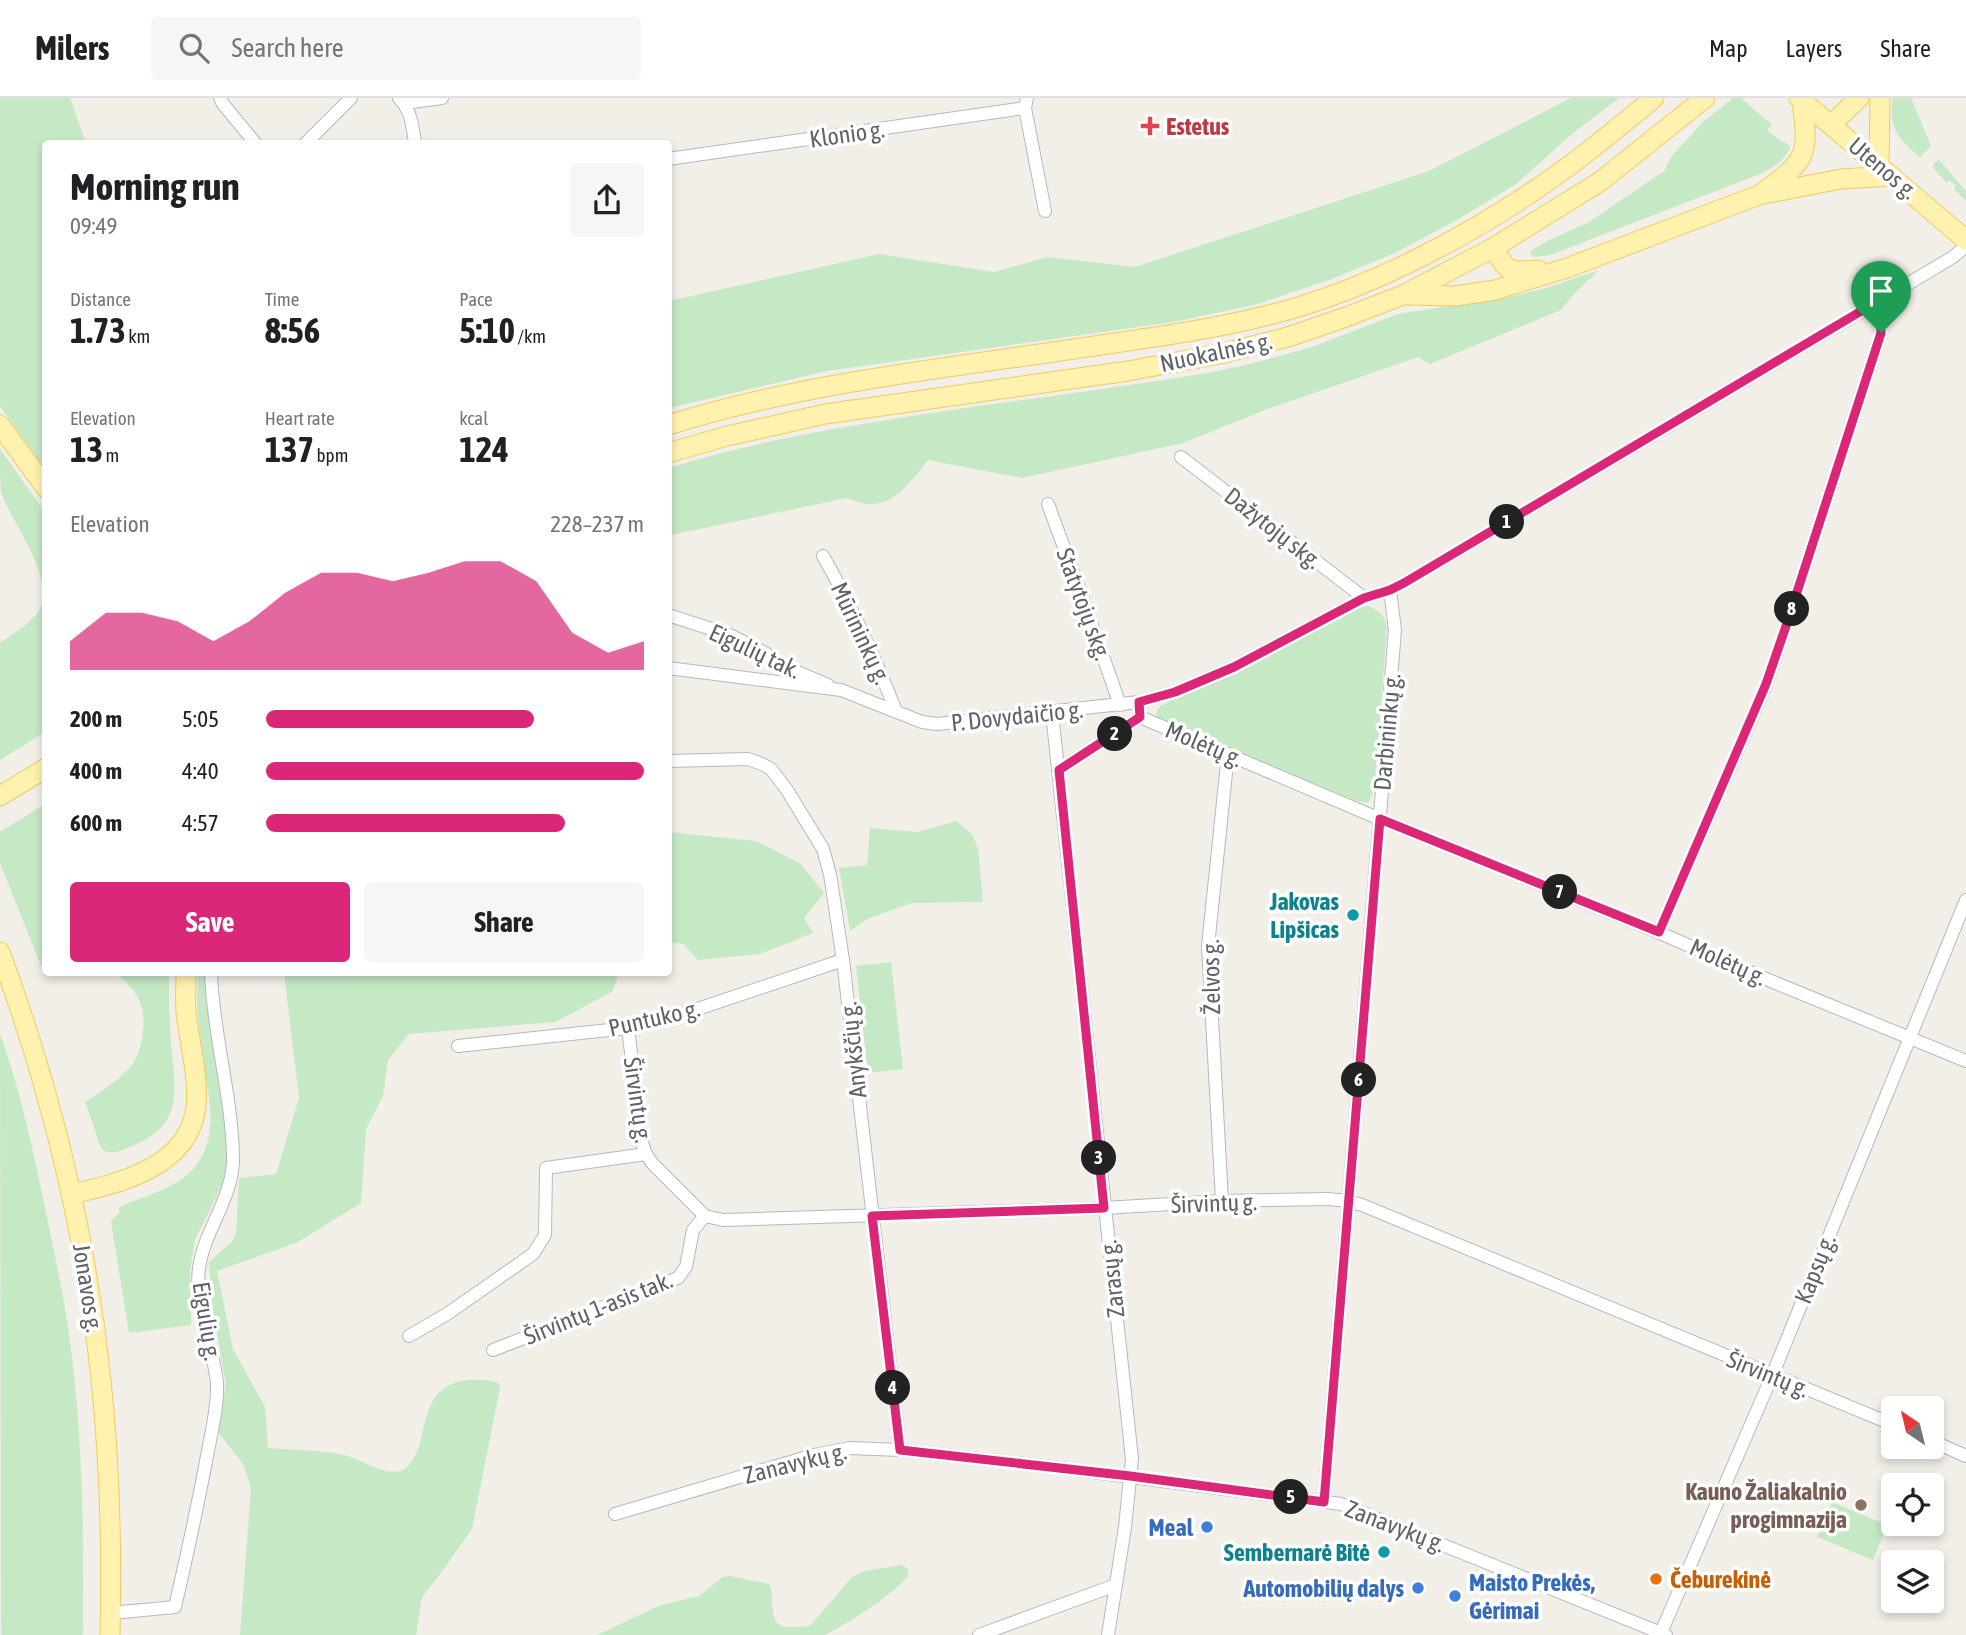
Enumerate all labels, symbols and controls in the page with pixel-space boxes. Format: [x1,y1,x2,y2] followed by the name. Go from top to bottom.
[151,17,641,80] search box
[35,29,109,67] text: Milers
[175,29,213,67] icon: search
[231,33,344,63] text: Search here
[1709,35,1748,62] text: Map
[1786,35,1842,62] text: Layers
[1880,35,1931,62] text: Share
[1166,113,1230,140] place label: Estetus
[808,115,886,153] street label: Klonio g.
[1140,116,1160,136] marker: Estetus
[1843,132,1923,204] street label: Utenos g.
[570,163,644,237] button: share
[70,165,240,208] text: Morning run
[70,213,117,239] text: 09:49
[1851,261,1911,333] pin
[1862,272,1900,310] icon: arrive
[70,288,131,310] text: Distance
[265,288,299,310] text: Time
[459,288,493,310] text: Pace
[70,310,126,350] text: 1.73
[265,310,320,350] text: 8:56
[459,310,515,350] text: 5:10
[126,325,150,347] text: km
[515,325,546,347] text: /km
[1157,327,1275,377] street label: Nuokalnės g.
[70,407,136,429] text: Elevation
[265,407,335,429] text: Heart rate
[459,407,488,429] text: kcal
[70,429,103,469] text: 13
[265,429,314,469] text: 137
[459,429,509,469] text: 124
[103,444,119,466] text: m
[314,444,348,466] text: bpm
[1219,482,1327,574] street label: Dažytojų skg.
[1490,504,1524,540] pin: 1
[1502,510,1511,532] text: 1
[70,511,150,537] text: Elevation
[550,511,644,537] text: 228–237 m
[1051,544,1117,664] street label: Statytojų skg.
[826,578,896,688] street label: Mūrininkų g.
[1774,592,1810,626] pin: 8
[1787,597,1796,619] text: 8
[705,618,805,684] street label: Eigulių tak.
[1368,672,1406,792] street label: Darbininkų g.
[950,696,1084,736] street label: P. Dovydaičio g.
[70,706,122,732] text: 200 m
[182,706,219,732] text: 5:05
[1098,716,1132,752] pin: 2
[1162,716,1246,772] street label: Molėtų g.
[1110,722,1119,744] text: 2
[70,758,122,784] text: 400 m
[182,758,219,784] text: 4:40
[70,810,122,836] text: 600 m
[182,810,219,836] text: 4:57
[1542,874,1578,910] pin: 7
[1555,880,1564,902] text: 7
[70,882,350,962] button: Save
[364,882,644,962] button: Share
[1269,888,1340,943] place label: Jakovas Lipšicas
[1345,907,1361,923] marker: Jakovas Lipšicas
[1686,933,1770,991] street label: Molėtų g.
[1197,939,1225,1015] street label: Želvos g.
[606,994,702,1042] street label: Puntuko g.
[835,1001,871,1099] street label: Anykščių g.
[619,1055,657,1145] street label: Širvintų g.
[1342,1062,1376,1098] pin: 6
[1354,1068,1363,1090] text: 6
[1082,1140,1116,1176] pin: 3
[1094,1146,1103,1168] text: 3
[1170,1188,1258,1218] street label: Širvintų g.
[1789,1231,1841,1307] street label: Kapsų g.
[1095,1239,1129,1319] street label: Zarasų g.
[68,1242,108,1334] street label: Jonavos g.
[520,1266,676,1350] street label: Širvintų 1-asis tak.
[187,1280,227,1362] street label: Eigulių g.
[1723,1345,1813,1403] street label: Širvintų g.
[876,1370,910,1406] pin: 4
[888,1376,897,1398] text: 4
[1881,1396,1944,1460] north arrow
[1881,1396,1944,1613] map controls
[741,1437,849,1489] street label: Zanavykų g.
[1881,1473,1944,1536] button: locate
[1685,1478,1847,1533] place label: Kauno Žaliakalnio progimnazija
[1274,1480,1308,1514] pin: 5
[1286,1485,1295,1507] text: 5
[1341,1495,1449,1557] street label: Zanavykų g.
[1853,1497,1869,1513] marker: Kauno Žaliakalnio progimnazija
[1149,1514,1194,1541] place label: Meal
[1199,1519,1215,1535] marker: Meal
[1224,1539,1370,1566] place label: Sembernarė Bitė
[1376,1544,1392,1560] marker: Sembernarė Bitė
[1881,1550,1944,1613] button: layers
[1670,1566,1771,1593] place label: Čeburekinė
[1469,1569,1595,1624] place label: Maisto Prekės, Gėrimai
[1648,1571,1664,1587] marker: Čeburekinė
[1242,1575,1405,1602] place label: Automobilių dalys
[1410,1580,1426,1596] marker: Automobilių dalys
[1447,1588,1463,1604] marker: Maisto Prekės, Gėrimai

